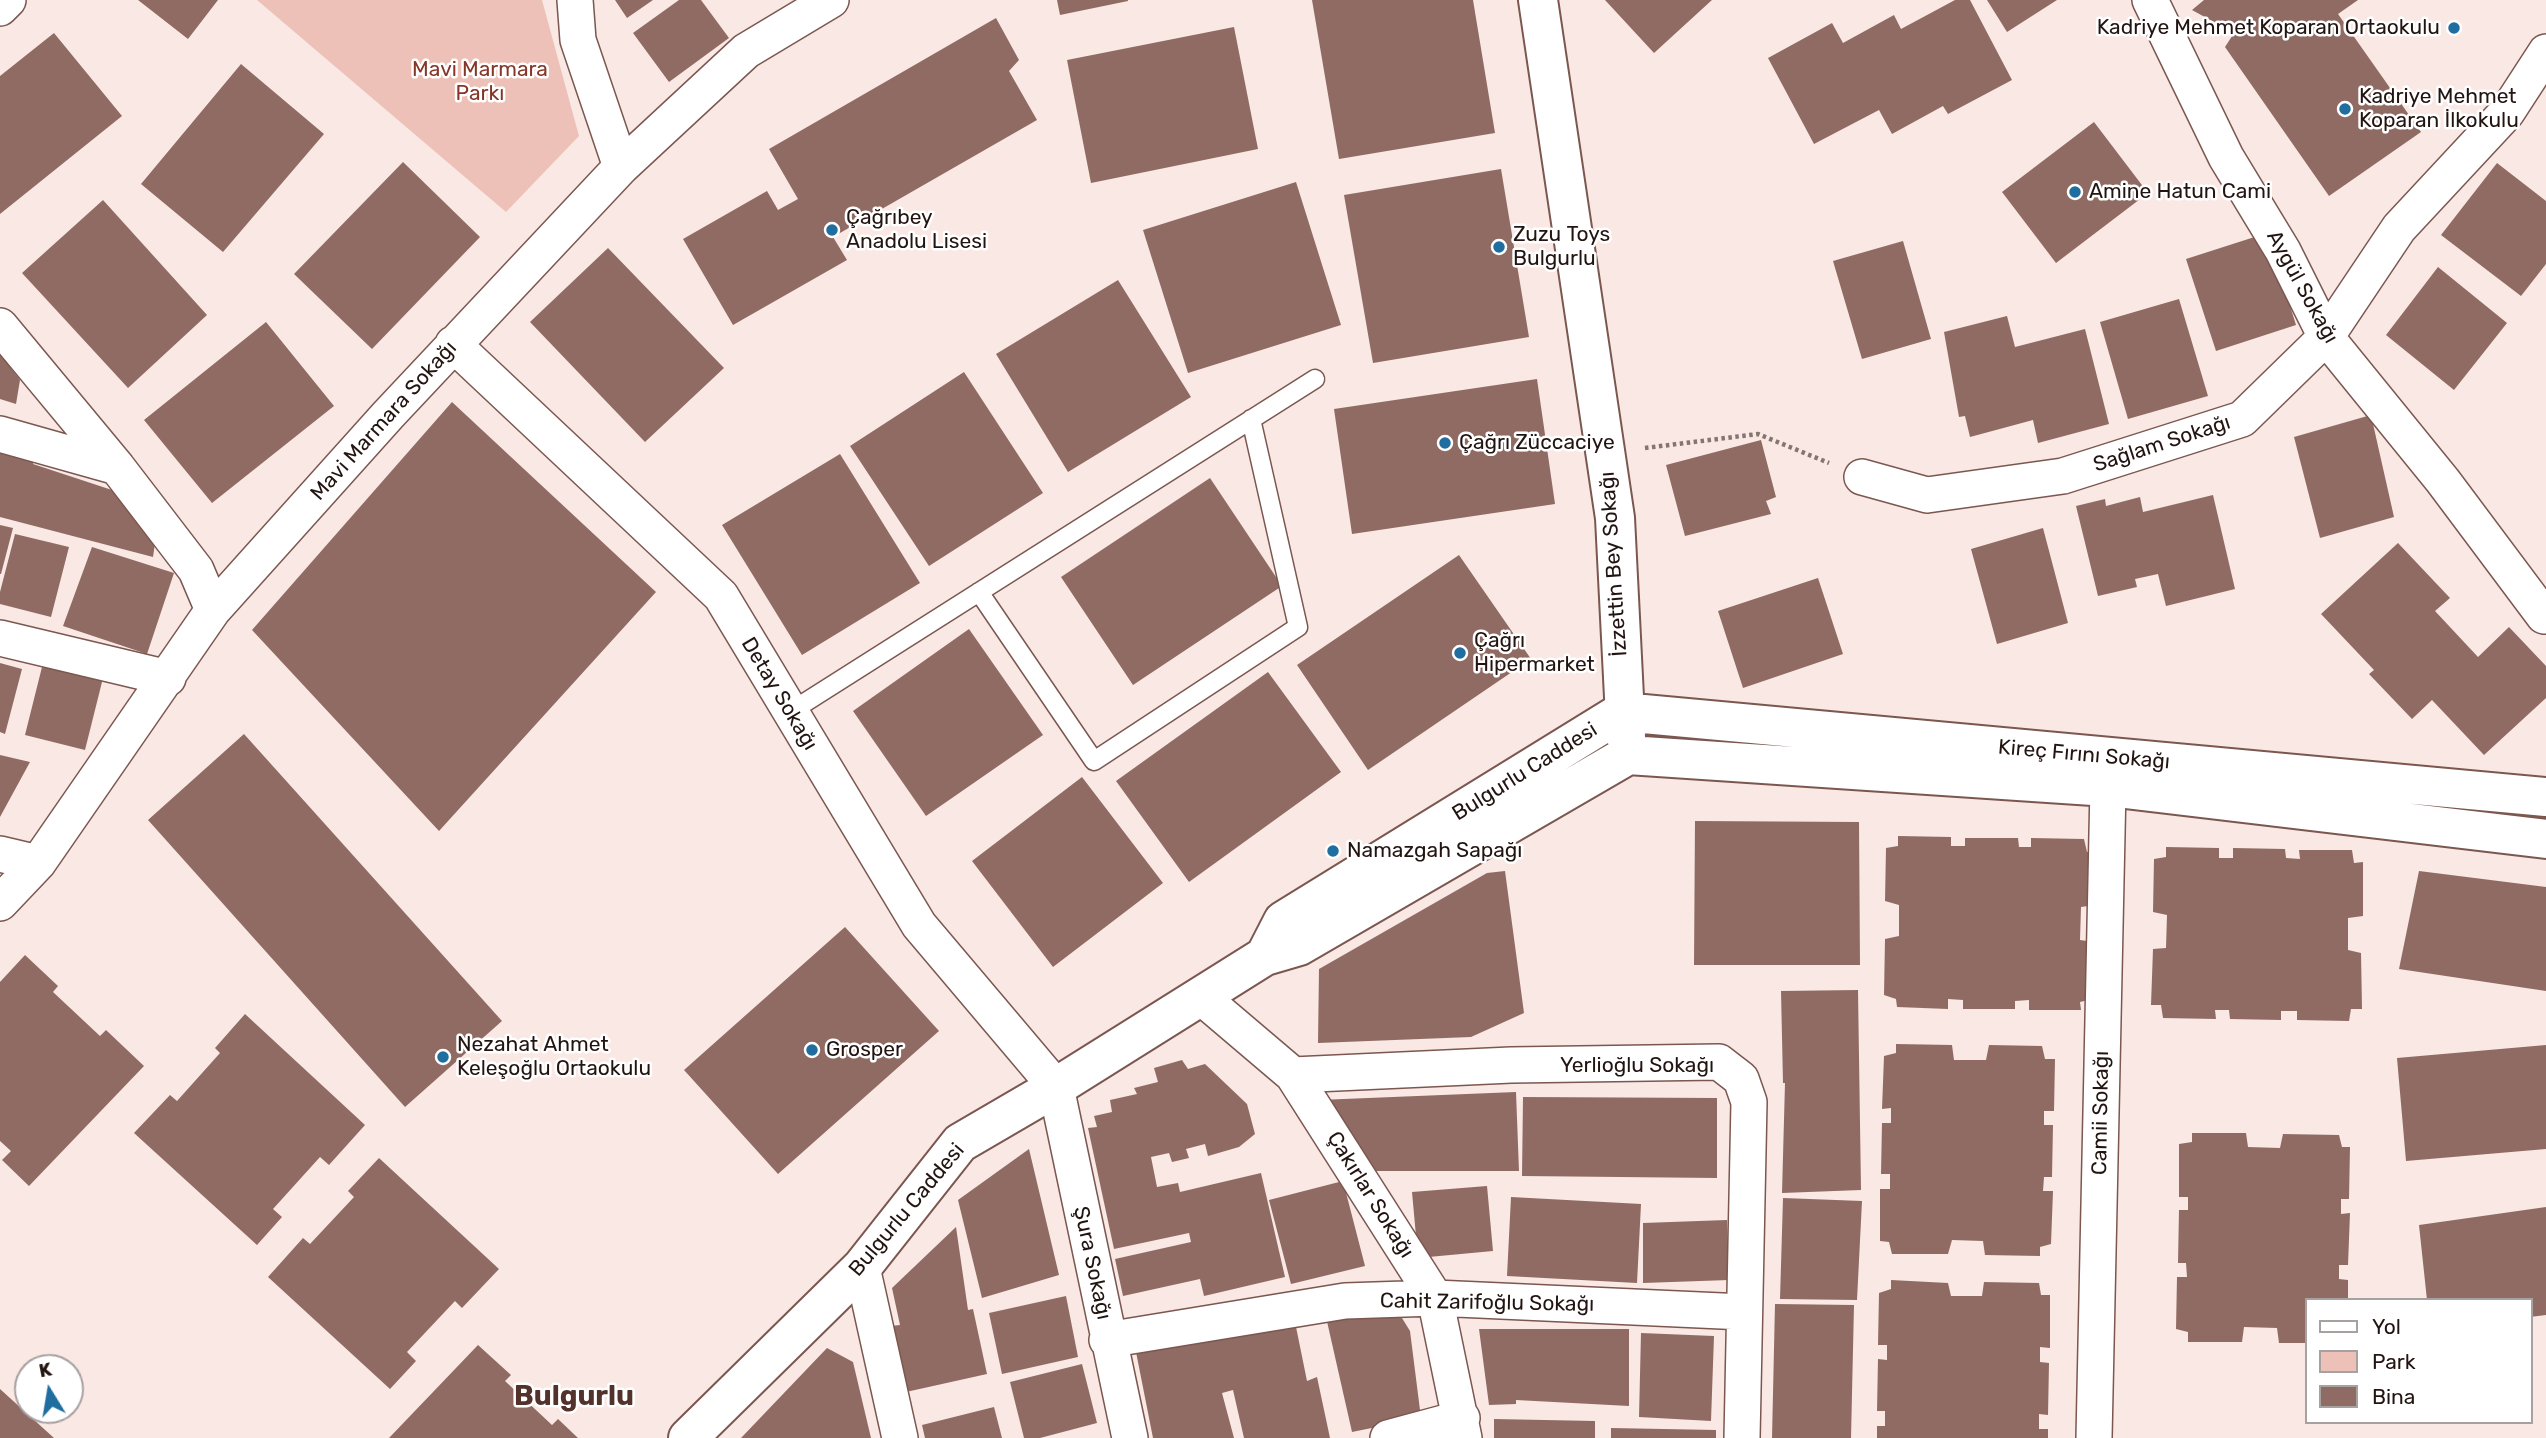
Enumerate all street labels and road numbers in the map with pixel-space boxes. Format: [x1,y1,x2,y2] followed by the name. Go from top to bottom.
[2261,226,2343,348] street label: Aygül Sokağı
[306,336,462,506] street label: Mavi Marmara Sokağı
[2090,410,2234,478] street label: Sağlam Sokağı
[1595,471,1633,657] street label: İzzettin Bey Sokağı
[735,633,823,755] street label: Detay Sokağı
[1448,717,1602,827] street label: Bulgurlu Caddesi
[1997,735,2171,775] street label: Kireç Fırını Sokağı
[2087,1051,2115,1175] street label: Camii Sokağı
[1560,1053,1714,1079] street label: Yerlioğlu Sokağı
[1321,1127,1419,1263] street label: Çakırlar Sokağı
[844,1138,970,1282] street label: Bulgurlu Caddesi
[1068,1204,1116,1322] street label: Şura Sokağı
[1380,1289,1594,1317] street label: Cahit Zarifoğlu Sokağı

